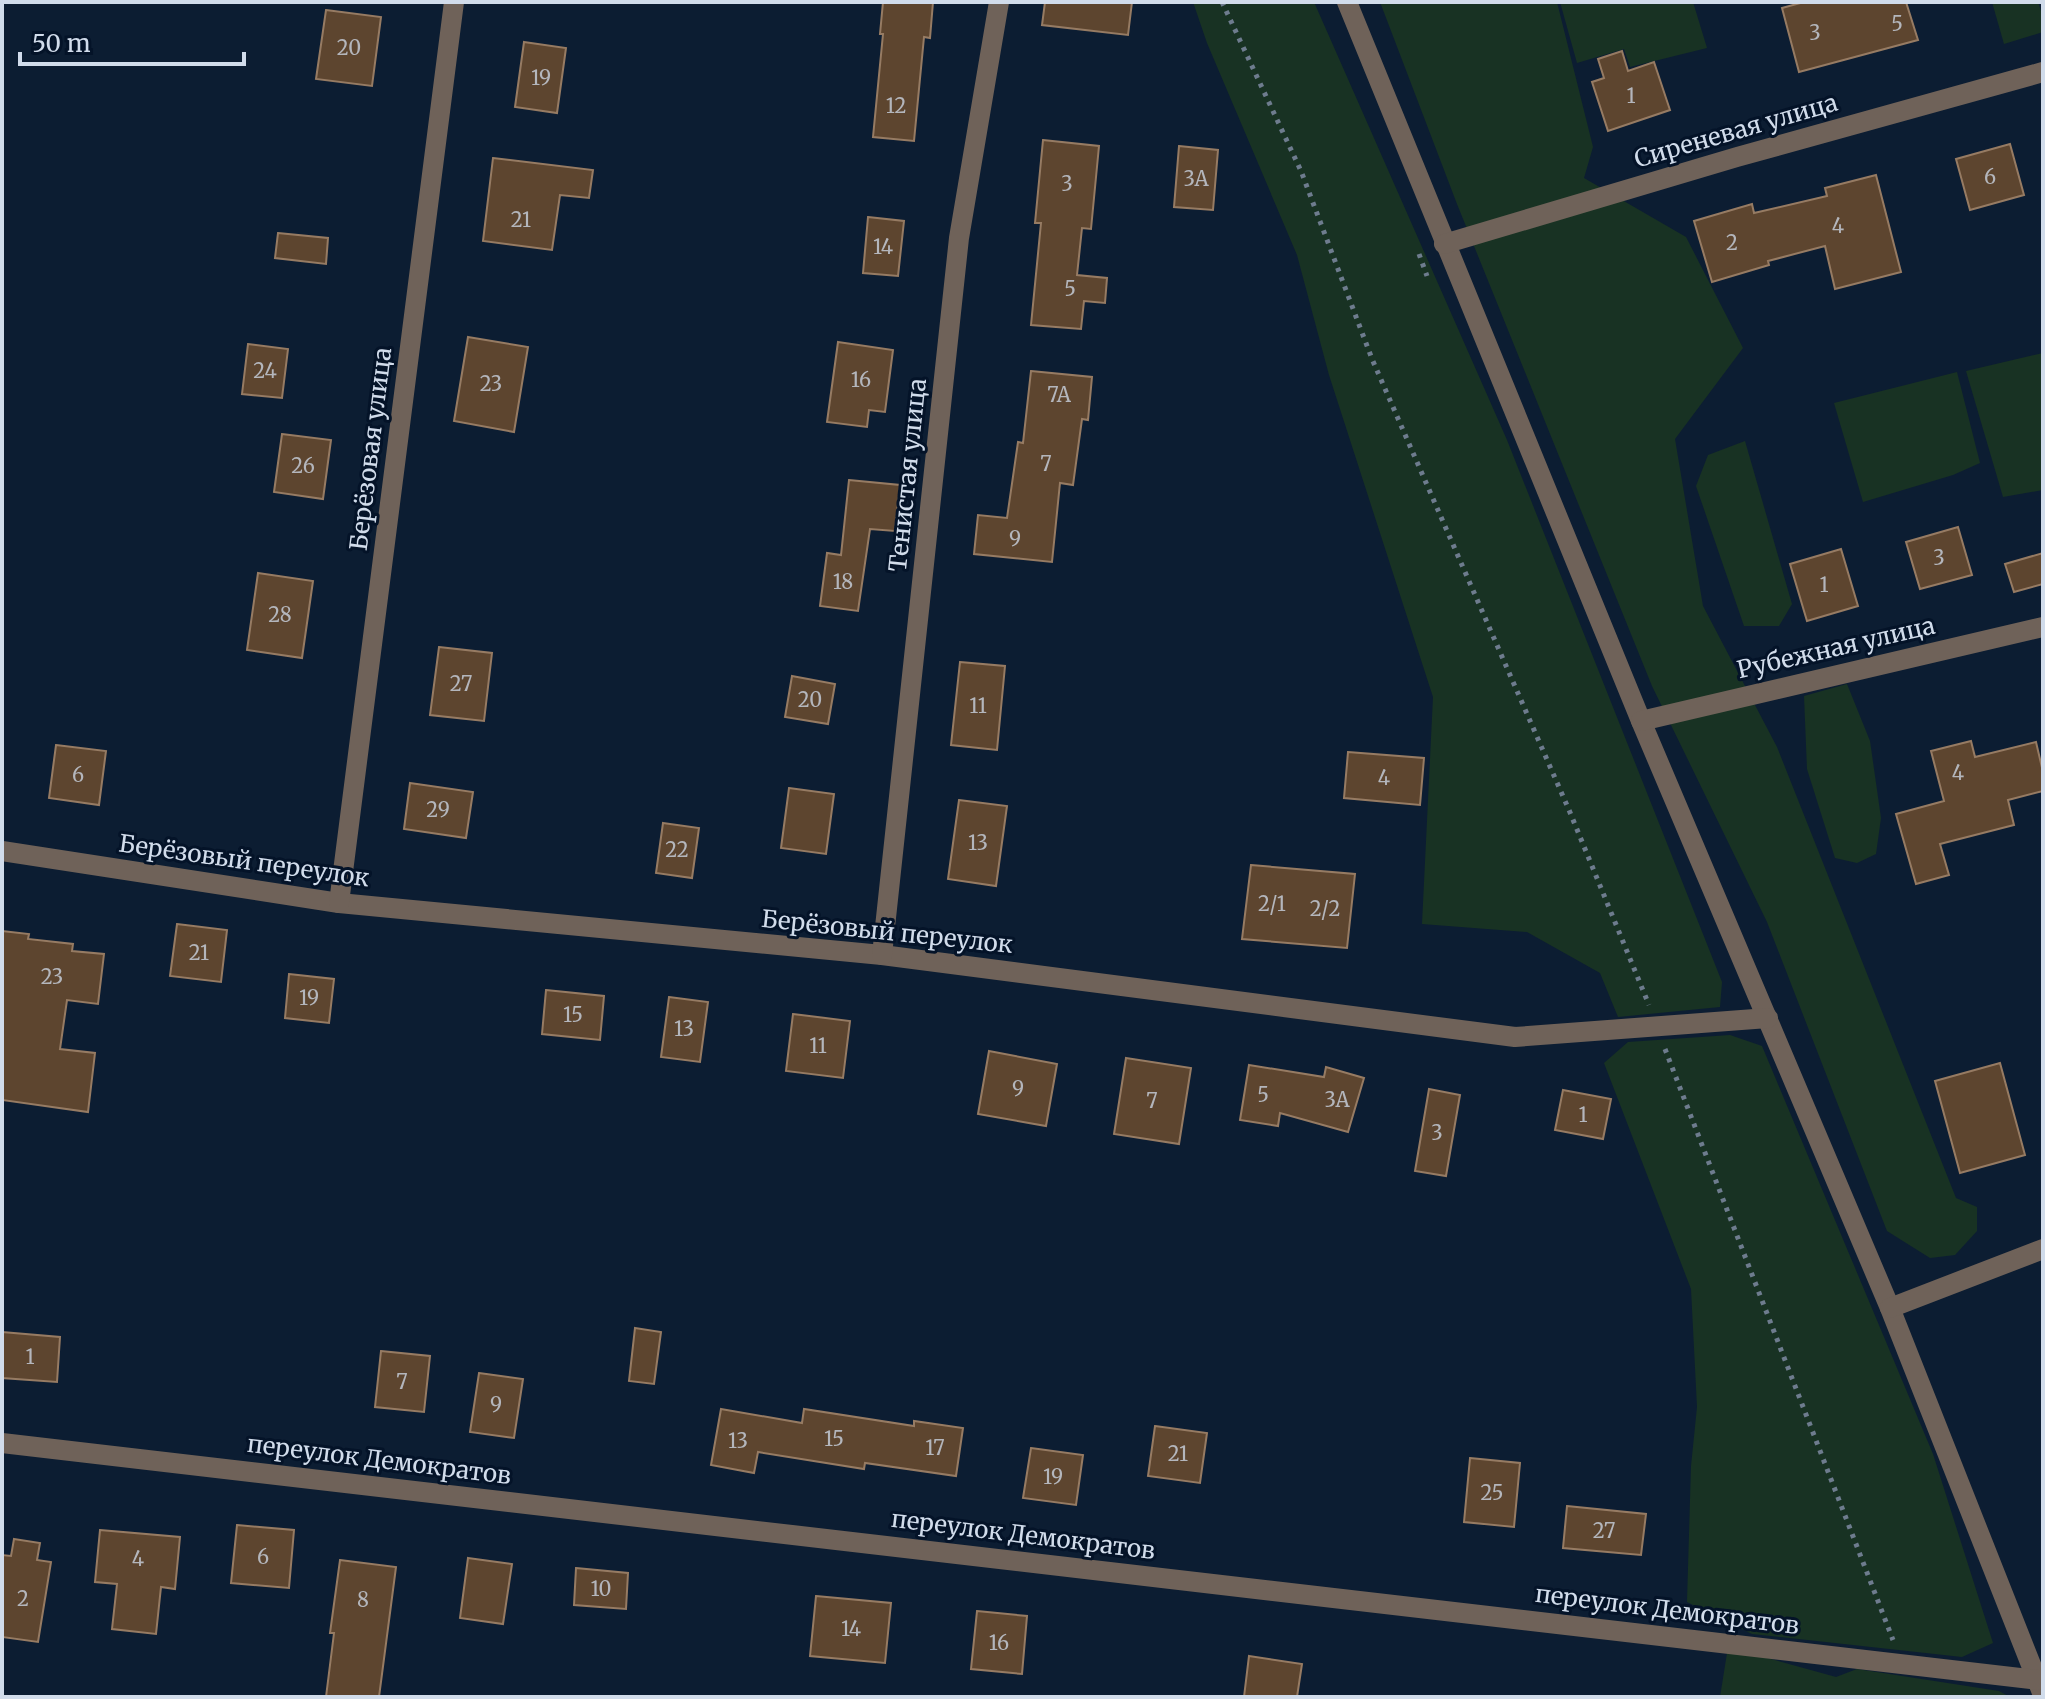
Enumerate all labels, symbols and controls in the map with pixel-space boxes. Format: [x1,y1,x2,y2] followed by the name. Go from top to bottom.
[1891,11,1903,36] house number: 5
[20,16,244,66] scale bar
[1809,20,1821,45] house number: 3
[32,28,91,59] text: 50 m
[337,35,361,60] house number: 20
[531,65,551,90] house number: 19
[1626,83,1636,108] house number: 1
[1631,87,1841,174] street label: Сиреневая улица
[886,93,906,118] house number: 12
[1984,164,1996,189] house number: 6
[1183,166,1209,191] house number: 3А
[1061,171,1073,196] house number: 3
[511,207,531,232] house number: 21
[1832,213,1844,238] house number: 4
[1726,230,1738,255] house number: 2
[873,234,893,259] house number: 14
[1064,276,1076,301] house number: 5
[343,345,398,552] street label: Берёзовая улица
[253,358,277,383] house number: 24
[851,367,871,392] house number: 16
[480,371,502,396] house number: 23
[882,377,933,573] street label: Тенистая улица
[1047,382,1072,407] house number: 7А
[1040,451,1052,476] house number: 7
[291,453,315,478] house number: 26
[1009,526,1021,551] house number: 9
[1933,545,1945,570] house number: 3
[833,569,853,594] house number: 18
[1819,572,1829,597] house number: 1
[268,602,292,627] house number: 28
[1734,610,1938,685] street label: Рубежная улица
[450,671,472,696] house number: 27
[798,687,822,712] house number: 20
[969,693,987,718] house number: 11
[1952,760,1964,785] house number: 4
[72,762,84,787] house number: 6
[1378,765,1390,790] house number: 4
[426,797,450,822] house number: 29
[117,828,371,893] street label: Берёзовый переулок
[968,830,988,855] house number: 13
[665,837,689,862] house number: 22
[1258,891,1286,916] house number: 2/1
[1310,896,1340,921] house number: 2/2
[760,903,1014,960] street label: Берёзовый переулок
[189,940,209,965] house number: 21
[41,964,63,989] house number: 23
[299,985,319,1010] house number: 19
[563,1002,583,1027] house number: 15
[674,1016,694,1041] house number: 13
[809,1033,827,1058] house number: 11
[1012,1076,1024,1101] house number: 9
[1257,1082,1269,1107] house number: 5
[1324,1087,1350,1112] house number: 3А
[1146,1088,1158,1113] house number: 7
[1578,1102,1588,1127] house number: 1
[1431,1120,1443,1145] house number: 3
[25,1344,35,1369] house number: 1
[396,1369,408,1394] house number: 7
[490,1392,502,1417] house number: 9
[824,1426,844,1451] house number: 15
[245,1428,513,1491] street label: переулок Демократов
[728,1428,748,1453] house number: 13
[925,1435,945,1460] house number: 17
[1168,1441,1188,1466] house number: 21
[1043,1464,1063,1489] house number: 19
[1481,1480,1503,1505] house number: 25
[889,1503,1157,1566] street label: переулок Демократов
[1593,1518,1615,1543] house number: 27
[257,1544,269,1569] house number: 6
[132,1546,144,1571] house number: 4
[590,1576,612,1601] house number: 10
[1533,1578,1801,1641] street label: переулок Демократов
[17,1586,29,1611] house number: 2
[357,1587,369,1612] house number: 8
[841,1616,861,1641] house number: 14
[989,1630,1009,1655] house number: 16

